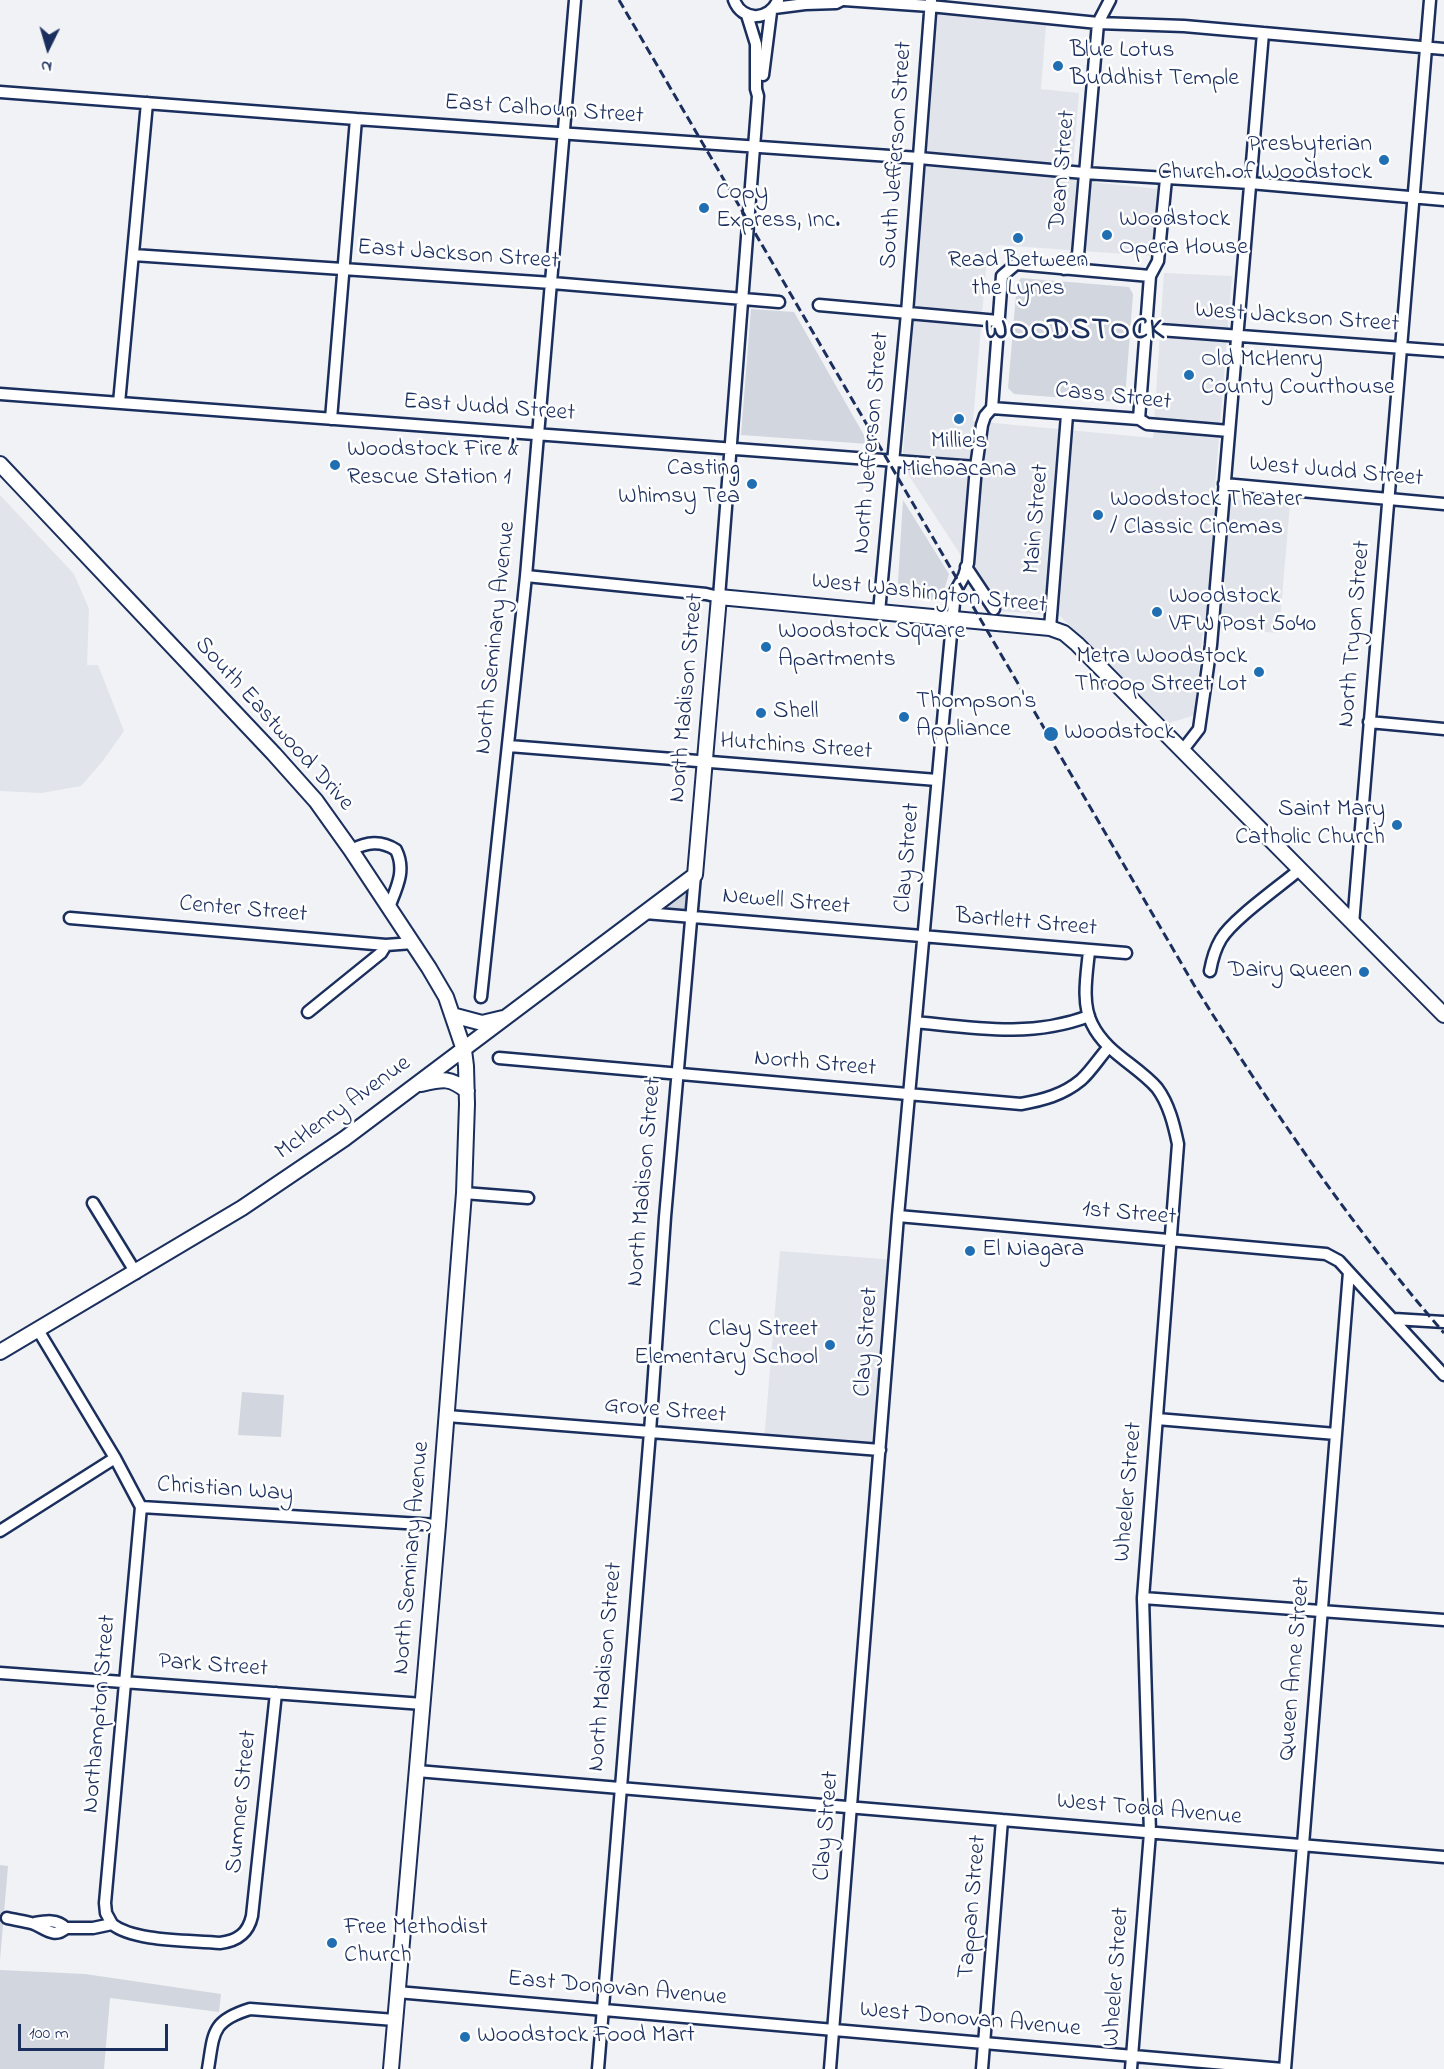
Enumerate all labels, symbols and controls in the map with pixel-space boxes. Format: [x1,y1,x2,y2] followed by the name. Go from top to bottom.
[18,18,78,78] north arrow
[1070,38,1239,94] place label: Blue Lotus Buddhist Temple
[876,40,920,270] street label: South Jefferson Street
[40,54,53,78] text: N
[1051,59,1065,73] marker: Blue Lotus Buddhist Temple
[443,90,645,132] street label: East Calhoun Street
[1044,109,1084,231] street label: Dean Street
[1158,132,1372,188] place label: Presbyterian Church of Woodstock
[1377,153,1391,167] marker: Presbyterian Church of Woodstock
[716,180,840,236] place label: Copy Express, Inc.
[697,201,711,215] marker: Copy Express, Inc.
[1119,207,1248,263] place label: Woodstock Opera House
[1100,228,1114,242] marker: Woodstock Opera House
[1011,231,1025,245] marker: Read Between the Lynes
[356,235,560,277] street label: East Jackson Street
[948,248,1088,304] place label: Read Between the Lynes
[1194,298,1400,340] street label: West Jackson Street
[984,315,1166,351] district label: WOODSTOCK
[849,331,897,555] street label: North Jefferson Street
[1201,347,1395,403] place label: Old McHenry County Courthouse
[1182,368,1196,382] marker: Old McHenry County Courthouse
[1053,378,1173,418] street label: Cass Street
[402,389,576,429] street label: East Judd Street
[952,412,966,426] marker: Millie's Michoacana
[902,429,1016,485] place label: Millie's Michoacana
[347,437,519,493] place label: Woodstock Fire & Rescue Station 1
[1248,451,1424,495] street label: West Judd Street
[618,456,740,512] place label: Casting Whimsy Tea
[328,458,342,472] marker: Woodstock Fire & Rescue Station 1
[1019,463,1057,575] street label: Main Street
[745,477,759,491] marker: Casting Whimsy Tea
[1110,487,1302,543] place label: Woodstock Theater / Classic Cinemas
[1091,508,1105,522] marker: Woodstock Theater / Classic Cinemas
[470,520,524,756] street label: North Seminary Avenue
[1333,539,1379,729] street label: North Tryon Street
[810,568,1048,622] street label: West Washington Street
[1169,584,1316,640] place label: Woodstock VFW Post 5040
[665,592,711,804] street label: North Madison Street
[1150,605,1164,619] marker: Woodstock VFW Post 5040
[778,619,965,675] place label: Woodstock Square Apartments
[187,632,359,818] street label: South Eastwood Drive
[759,640,773,654] marker: Woodstock Square Apartments
[1074,644,1247,700] place label: Metra Woodstock Throop Street Lot
[1252,665,1266,679] marker: Metra Woodstock Throop Street Lot
[916,689,1037,745] place label: Thompson's Appliance
[773,699,819,727] place label: Shell
[754,706,768,720] marker: Shell
[897,710,911,724] marker: Thompson's Appliance
[1064,720,1175,748] place label: Woodstock
[1042,725,1060,743] marker: Woodstock
[719,728,873,768] street label: Hutchins Street
[1235,797,1385,853] place label: Saint Mary Catholic Church
[890,802,928,914] street label: Clay Street
[1390,818,1404,832] marker: Saint Mary Catholic Church
[721,883,851,923] street label: Newell Street
[178,891,308,931] street label: Center Street
[954,903,1098,945] street label: Bartlett Street
[1228,958,1352,986] place label: Dairy Queen
[1357,965,1371,979] marker: Dairy Queen
[753,1045,877,1085] street label: North Street
[271,1050,417,1168] street label: McHenry Avenue
[623,1076,669,1288] street label: North Madison Street
[1081,1197,1177,1233] street label: 1st Street
[982,1237,1084,1265] place label: El Niagara
[963,1244,977,1258] marker: El Niagara
[850,1286,886,1398] street label: Clay Street
[634,1317,818,1373] place label: Clay Street Elementary School
[823,1338,837,1352] marker: Clay Street Elementary School
[603,1392,727,1432] street label: Grove Street
[1110,1421,1150,1563] street label: Wheeler Street
[388,1440,438,1676] street label: North Seminary Avenue
[156,1472,294,1510] street label: Christian Way
[584,1561,630,1773] street label: North Madison Street
[1274,1576,1318,1762] street label: Queen Anne Street
[78,1614,124,1814] street label: Northampton Street
[157,1649,269,1685] street label: Park Street
[221,1729,265,1875] street label: Sumner Street
[809,1770,847,1882] street label: Clay Street
[1055,1789,1243,1833] street label: West Todd Avenue
[953,1834,995,1980] street label: Tappan Street
[1099,1906,1137,2048] street label: Wheeler Street
[344,1915,488,1971] place label: Free Methodist Church
[325,1936,339,1950] marker: Free Methodist Church
[506,1966,728,2014] street label: East Donovan Avenue
[858,1997,1082,2045] street label: West Donovan Avenue
[21,2012,171,2050] scale bar
[29,2021,69,2047] text: 100 m
[477,2023,695,2051] place label: Woodstock Food Mart
[458,2030,472,2044] marker: Woodstock Food Mart

